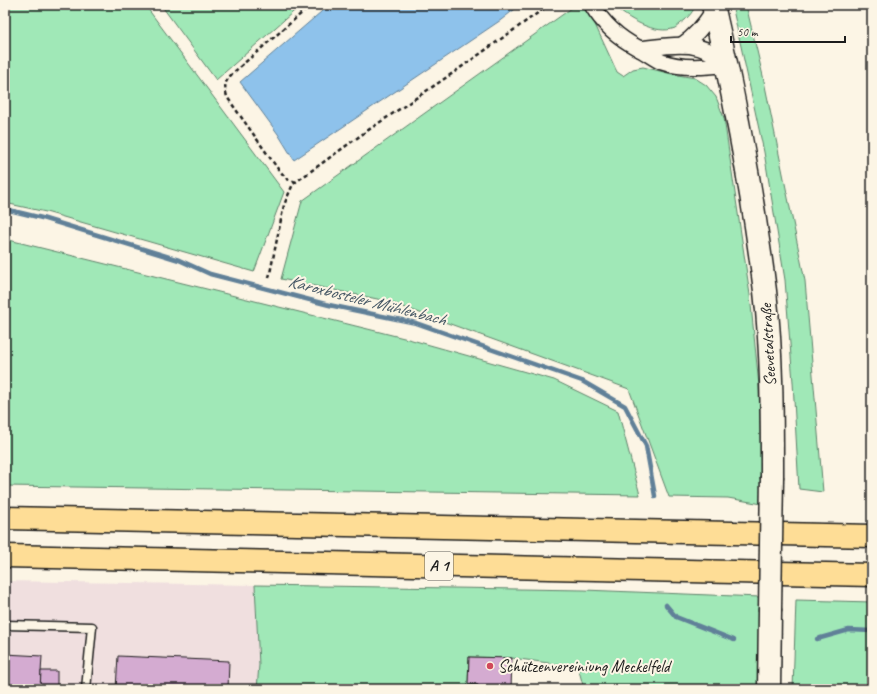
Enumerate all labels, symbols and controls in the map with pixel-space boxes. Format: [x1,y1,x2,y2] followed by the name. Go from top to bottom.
[731,18,845,44] scale bar
[737,24,759,40] text: 50 m
[286,270,450,331] water label: Karoxbosteler Mühlenbach
[755,302,781,387] street label: Seevetalstraße
[425,552,453,580] road number: A 1
[498,656,673,677] place label: Schützenvereiniung Meckelfeld
[485,661,495,671] marker: Schützenvereiniung Meckelfeld

